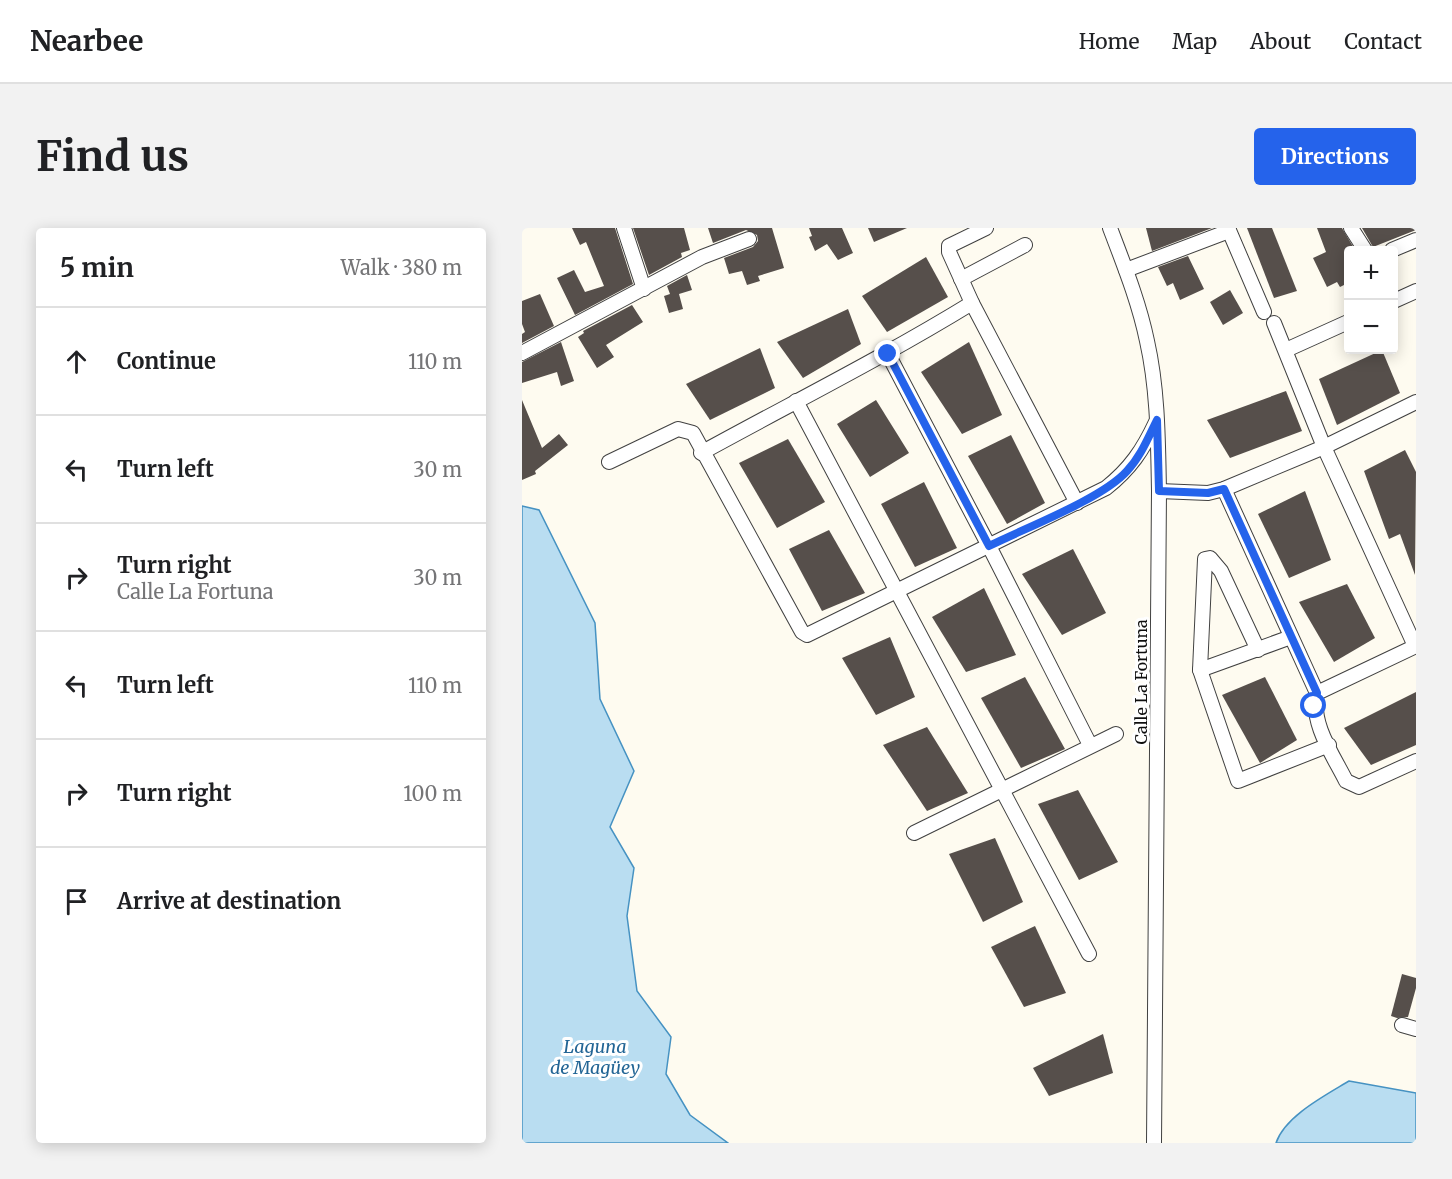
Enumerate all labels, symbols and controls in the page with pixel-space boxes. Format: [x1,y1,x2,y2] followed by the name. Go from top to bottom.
[30,23,143,59] text: Nearbee
[1079,28,1139,55] text: Home
[1172,28,1217,55] text: Map
[1250,28,1311,55] text: About
[1344,28,1422,55] text: Contact
[1254,128,1416,185] button: Directions
[36,130,189,182] text: Find us
[1344,246,1398,354] map controls
[1344,246,1398,300] button: +
[60,251,134,284] text: 5 min
[341,255,462,280] text: Walk · 380 m
[1344,300,1398,354] button: −
[874,340,900,366] route end
[60,345,93,378] icon: ahead
[117,347,216,375] text: Continue
[408,349,462,374] text: 110 m
[60,453,93,486] icon: left
[117,455,214,483] text: Turn left
[413,457,462,482] text: 30 m
[117,551,231,579] text: Turn right
[60,561,93,594] icon: right
[413,565,462,590] text: 30 m
[117,579,274,604] text: Calle La Fortuna
[1131,619,1151,745] street label: Calle La Fortuna
[60,669,93,702] icon: left
[117,671,214,699] text: Turn left
[408,673,462,698] text: 110 m
[1300,692,1326,718] route start
[60,777,93,810] icon: right
[117,779,231,807] text: Turn right
[403,781,462,806] text: 100 m
[60,885,93,918] icon: arrive
[117,887,341,915] text: Arrive at destination
[550,1035,640,1079] water label: Laguna de Magüey

